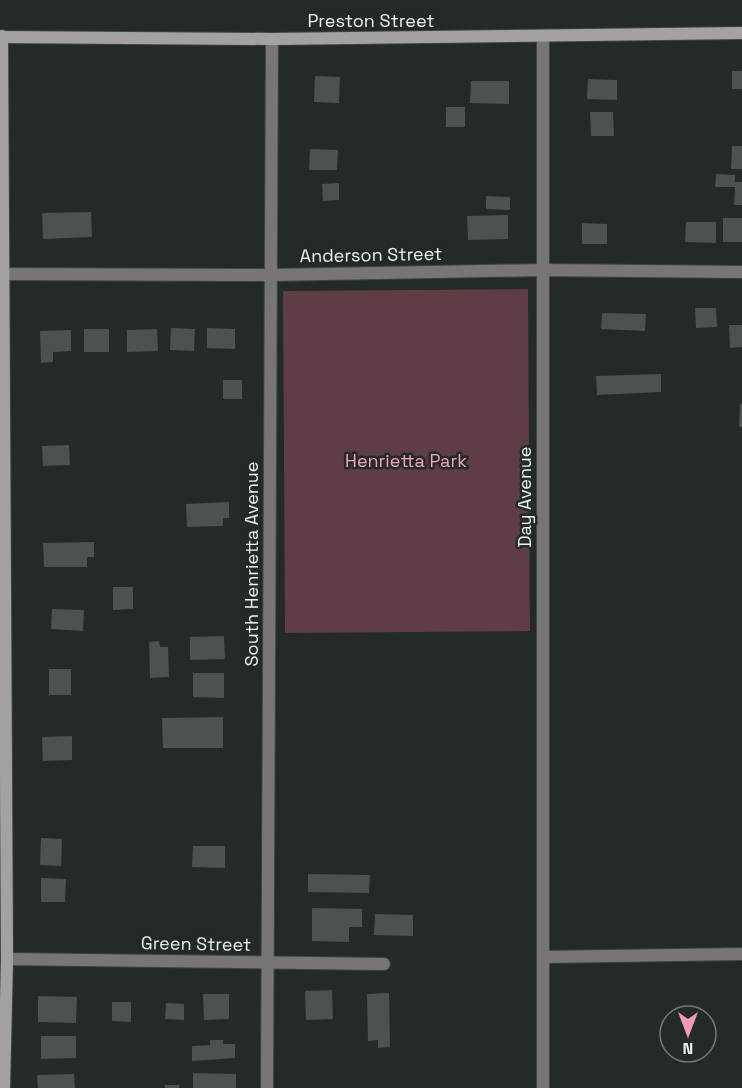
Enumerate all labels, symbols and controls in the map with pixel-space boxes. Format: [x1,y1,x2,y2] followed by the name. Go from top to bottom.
[308,9,434,32] street label: Preston Street
[300,242,442,267] street label: Anderson Street
[513,446,536,548] street label: Day Avenue
[345,449,467,472] park label: Henrietta Park
[240,462,263,666] street label: South Henrietta Avenue
[141,931,251,956] street label: Green Street
[658,1004,718,1064] north arrow
[683,1038,693,1059] text: N

